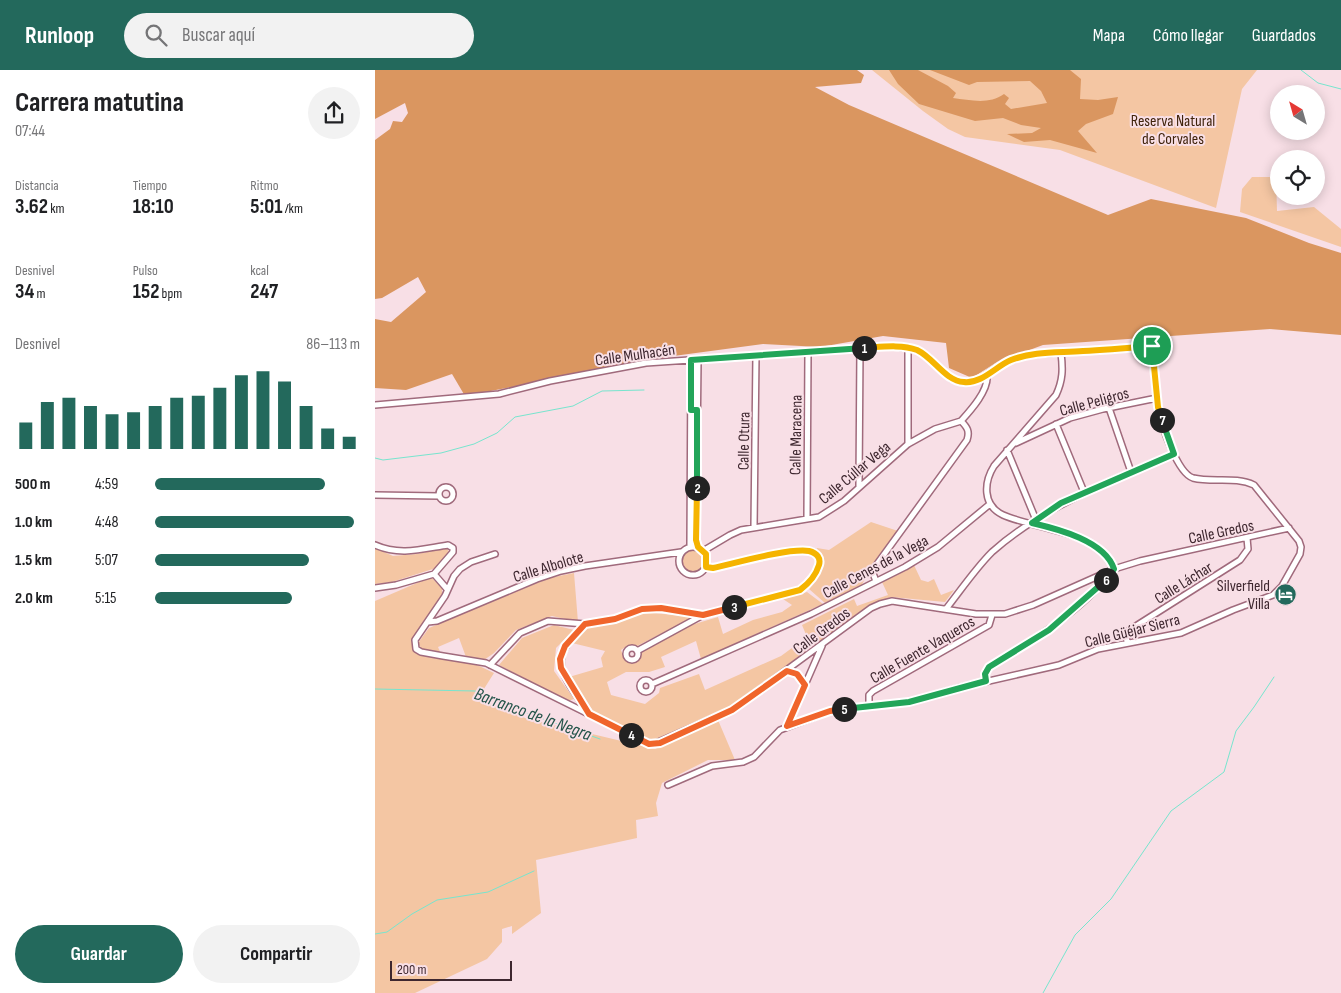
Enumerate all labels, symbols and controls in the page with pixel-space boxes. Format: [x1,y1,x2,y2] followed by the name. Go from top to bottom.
[124,13,474,58] search box
[25,21,94,50] text: Runloop
[142,21,170,49] icon: search
[182,24,255,47] text: Buscar aquí
[1093,25,1125,46] text: Mapa
[1153,25,1224,46] text: Cómo llegar
[1252,25,1316,46] text: Guardados
[1270,85,1325,140] north arrow
[1270,85,1325,205] map controls
[15,86,184,119] text: Carrera matutina
[308,87,360,139] button: share
[1131,112,1215,149] park label: Reserva Natural de Corvales
[15,122,45,141] text: 07:44
[1270,150,1325,205] button: locate
[15,177,59,194] text: Distancia
[133,177,167,194] text: Tiempo
[250,177,278,194] text: Ritmo
[15,194,48,219] text: 3.62
[133,194,174,219] text: 18:10
[250,194,282,219] text: 5:01
[48,200,65,217] text: km
[282,200,303,217] text: /km
[15,262,55,279] text: Desnivel
[133,262,158,279] text: Pulso
[250,262,269,279] text: kcal
[15,279,34,304] text: 34
[133,279,159,304] text: 152
[250,279,278,304] text: 247
[34,285,45,302] text: m
[159,285,182,302] text: bpm
[1131,325,1173,367] pin
[1138,332,1166,360] icon: arrive
[15,335,60,354] text: Desnivel
[306,335,360,354] text: 86–113 m
[851,336,877,360] pin: 1
[594,340,676,370] street label: Calle Mulhacén
[862,340,867,357] text: 1
[1058,384,1131,421] street label: Calle Peligros
[786,395,807,475] street label: Calle Maracena
[1149,408,1175,432] pin: 7
[734,412,755,470] street label: Calle Otura
[1159,412,1166,429] text: 7
[815,438,895,509] street label: Calle Cúllar Vega
[15,475,50,494] text: 500 m
[95,475,118,494] text: 4:59
[685,476,709,500] pin: 2
[694,480,701,497] text: 2
[15,513,52,532] text: 1.0 km
[95,513,118,532] text: 4:48
[1187,516,1256,549] street label: Calle Gredos
[820,531,932,603] street label: Calle Cenes de la Vega
[511,548,586,587] street label: Calle Albolote
[15,551,52,570] text: 1.5 km
[95,551,118,570] text: 5:07
[1151,558,1217,608] street label: Calle Láchar
[1093,568,1119,592] pin: 6
[1103,572,1110,589] text: 6
[1217,577,1270,614] place label: Silverfield Villa
[1274,582,1298,606] hotel icon: Silverfield Villa
[15,589,53,608] text: 2.0 km
[95,589,116,608] text: 5:15
[721,594,747,620] pin: 3
[731,599,738,616] text: 3
[790,603,854,659] street label: Calle Gredos
[1083,610,1182,652] street label: Calle Güéjar Sierra
[867,612,979,688] street label: Calle Fuente Vaqueros
[471,684,595,746] water label: Barranco de la Negra
[831,696,857,722] pin: 5
[841,701,848,718] text: 5
[619,722,643,748] pin: 4
[628,727,635,744] text: 4
[15,925,183,983] button: Guardar
[193,925,360,983] button: Compartir
[390,958,513,981] scale bar
[397,961,426,978] text: 200 m

